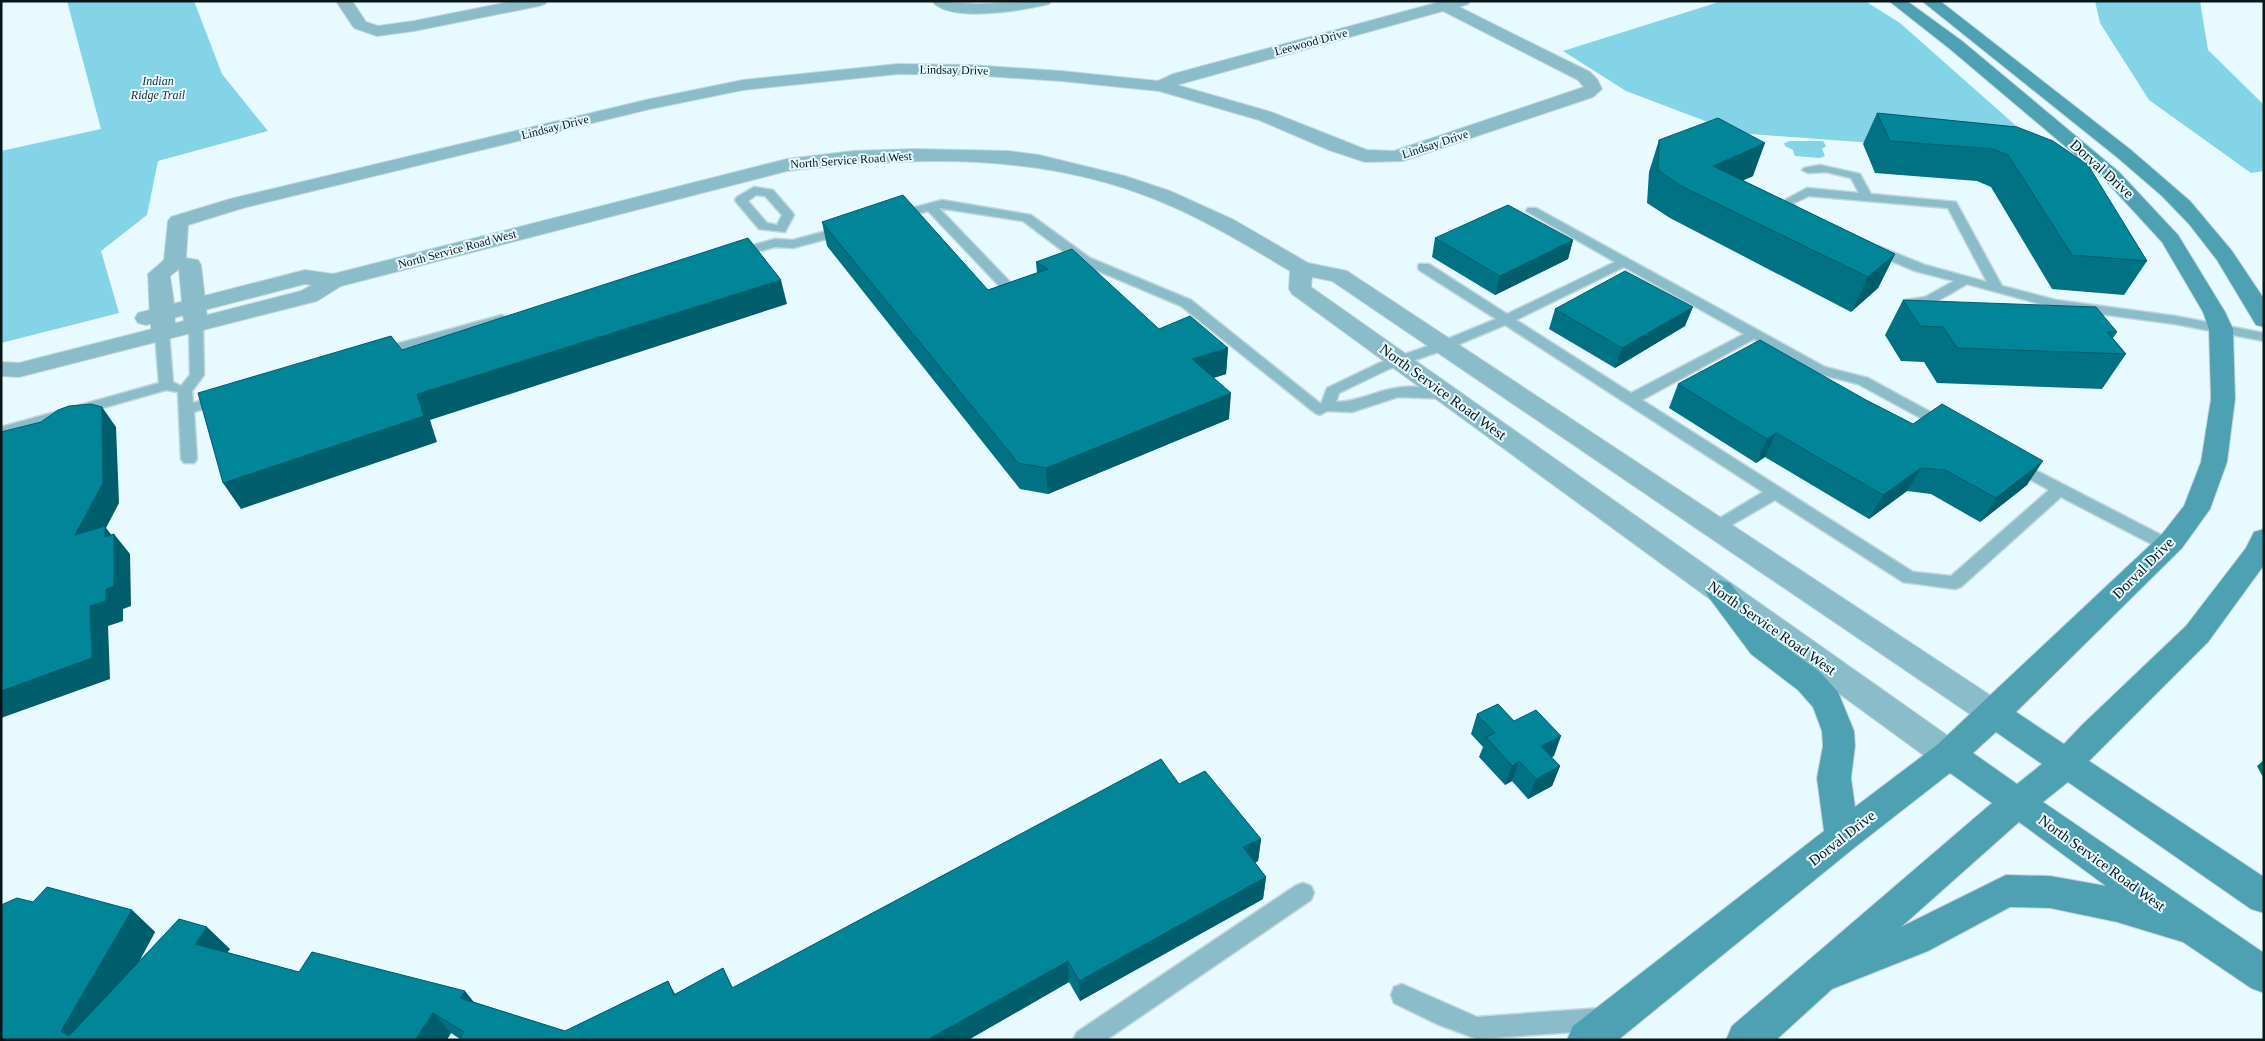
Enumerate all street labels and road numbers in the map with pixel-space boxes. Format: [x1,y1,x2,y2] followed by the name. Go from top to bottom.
[1273,26,1349,58] street label: Leewood Drive
[919,62,989,78] street label: Lindsay Drive
[520,112,590,142] street label: Lindsay Drive
[1400,127,1470,161] street label: Lindsay Drive
[2067,136,2137,202] street label: Dorval Drive
[790,149,913,171] street label: North Service Road West
[396,226,518,272] street label: North Service Road West
[1377,341,1510,444] street label: North Service Road West
[2109,534,2177,602] street label: Dorval Drive
[1705,578,1840,679] street label: North Service Road West
[1806,807,1879,869] street label: Dorval Drive
[2036,812,2169,915] street label: North Service Road West

